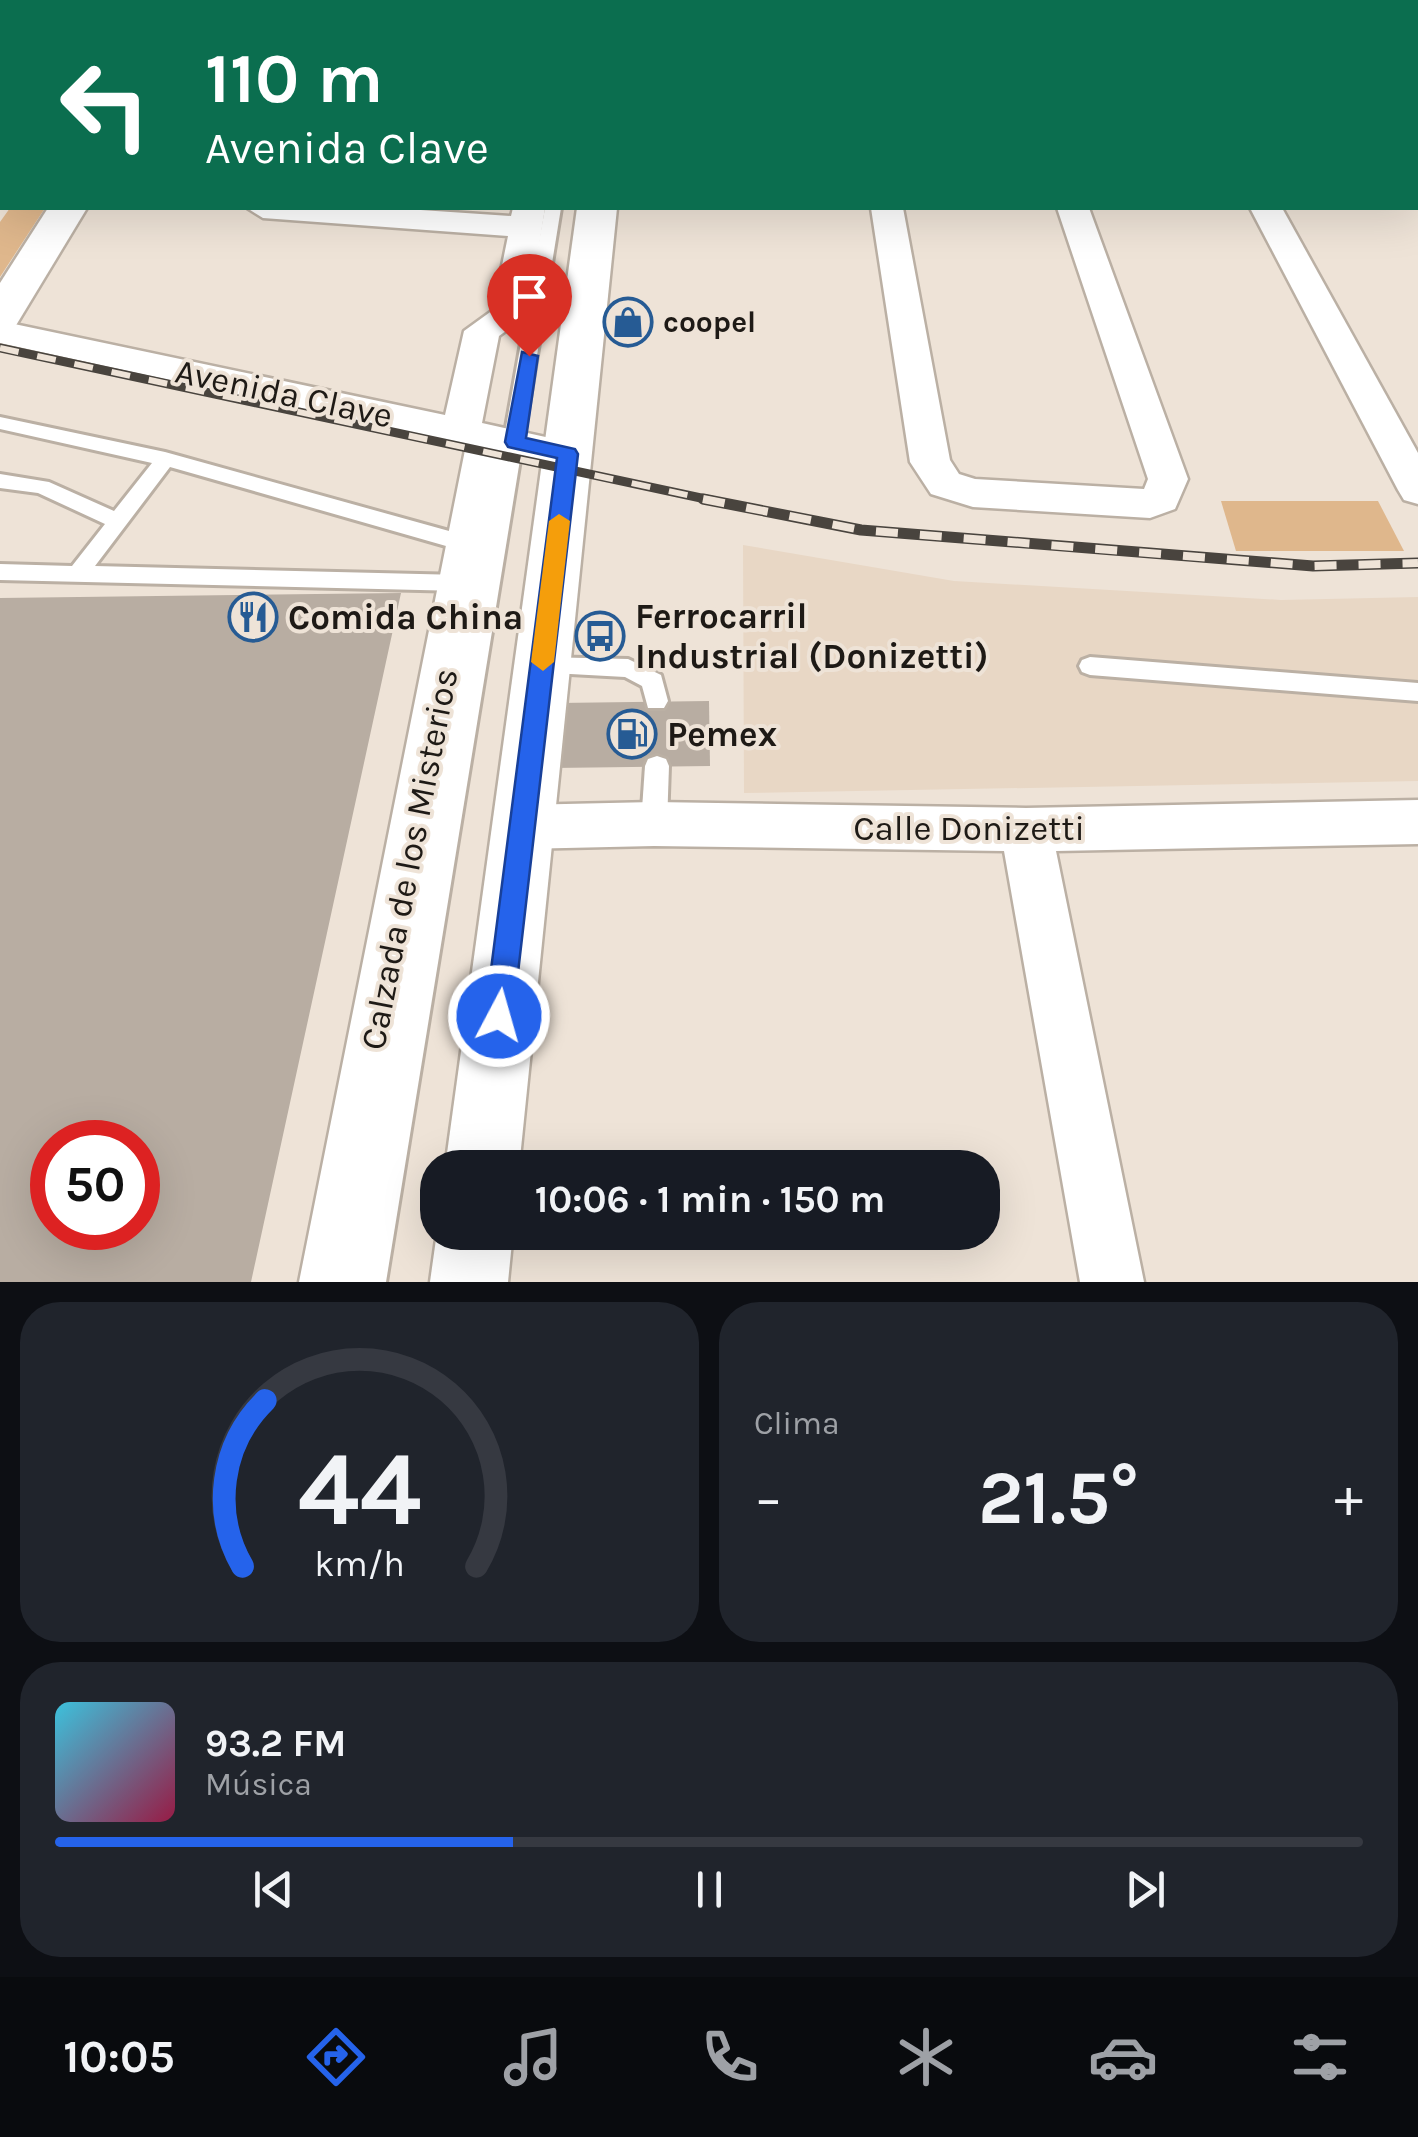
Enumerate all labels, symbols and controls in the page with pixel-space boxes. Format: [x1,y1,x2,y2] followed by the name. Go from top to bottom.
[205,38,383,120] text: 110 m
[40,40,170,170] icon: left
[205,122,489,174] text: Avenida Clave
[487,254,572,357] pin
[502,269,557,324] icon: arrive
[602,296,654,348] shop icon: coopel
[663,304,756,340] place label: coopel
[172,350,396,437] street label: Avenida Clave
[227,591,279,643] restaurant icon: Comida China
[635,596,988,677] place label: Ferrocarril Industrial (Donizetti)
[288,597,523,638] place label: Comida China
[574,610,626,662] bus stop icon: Ferrocarril Industrial (Donizetti)
[352,665,467,1053] street label: Calzada de los Misterios
[606,708,658,760] fuel station icon: Pemex
[667,714,777,755] place label: Pemex
[853,808,1085,849] street label: Calle Donizetti
[447,964,551,1068] position arrow
[30,1120,160,1250] speed limit sign: 50
[535,1177,885,1222] text: 10:06 · 1 min · 150 m
[754,1405,840,1442] text: Clima
[298,1429,421,1550] text: 44
[978,1454,1139,1542] text: 21.5°
[754,1466,783,1530] text: −
[1334,1466,1363,1530] text: +
[314,1543,405,1585] text: km/h
[205,1721,347,1766] text: 93.2 FM
[205,1766,312,1803] text: Música
[246,1862,301,1917] icon: previous
[682,1862,737,1917] icon: pause
[1118,1862,1173,1917] icon: next
[301,2022,371,2092] icon: directions
[498,2022,568,2092] icon: music
[695,2022,765,2092] icon: phone
[891,2022,961,2092] icon: climate
[1088,2022,1158,2092] icon: car
[1285,2022,1355,2092] icon: filters
[63,2031,175,2083] text: 10:05

